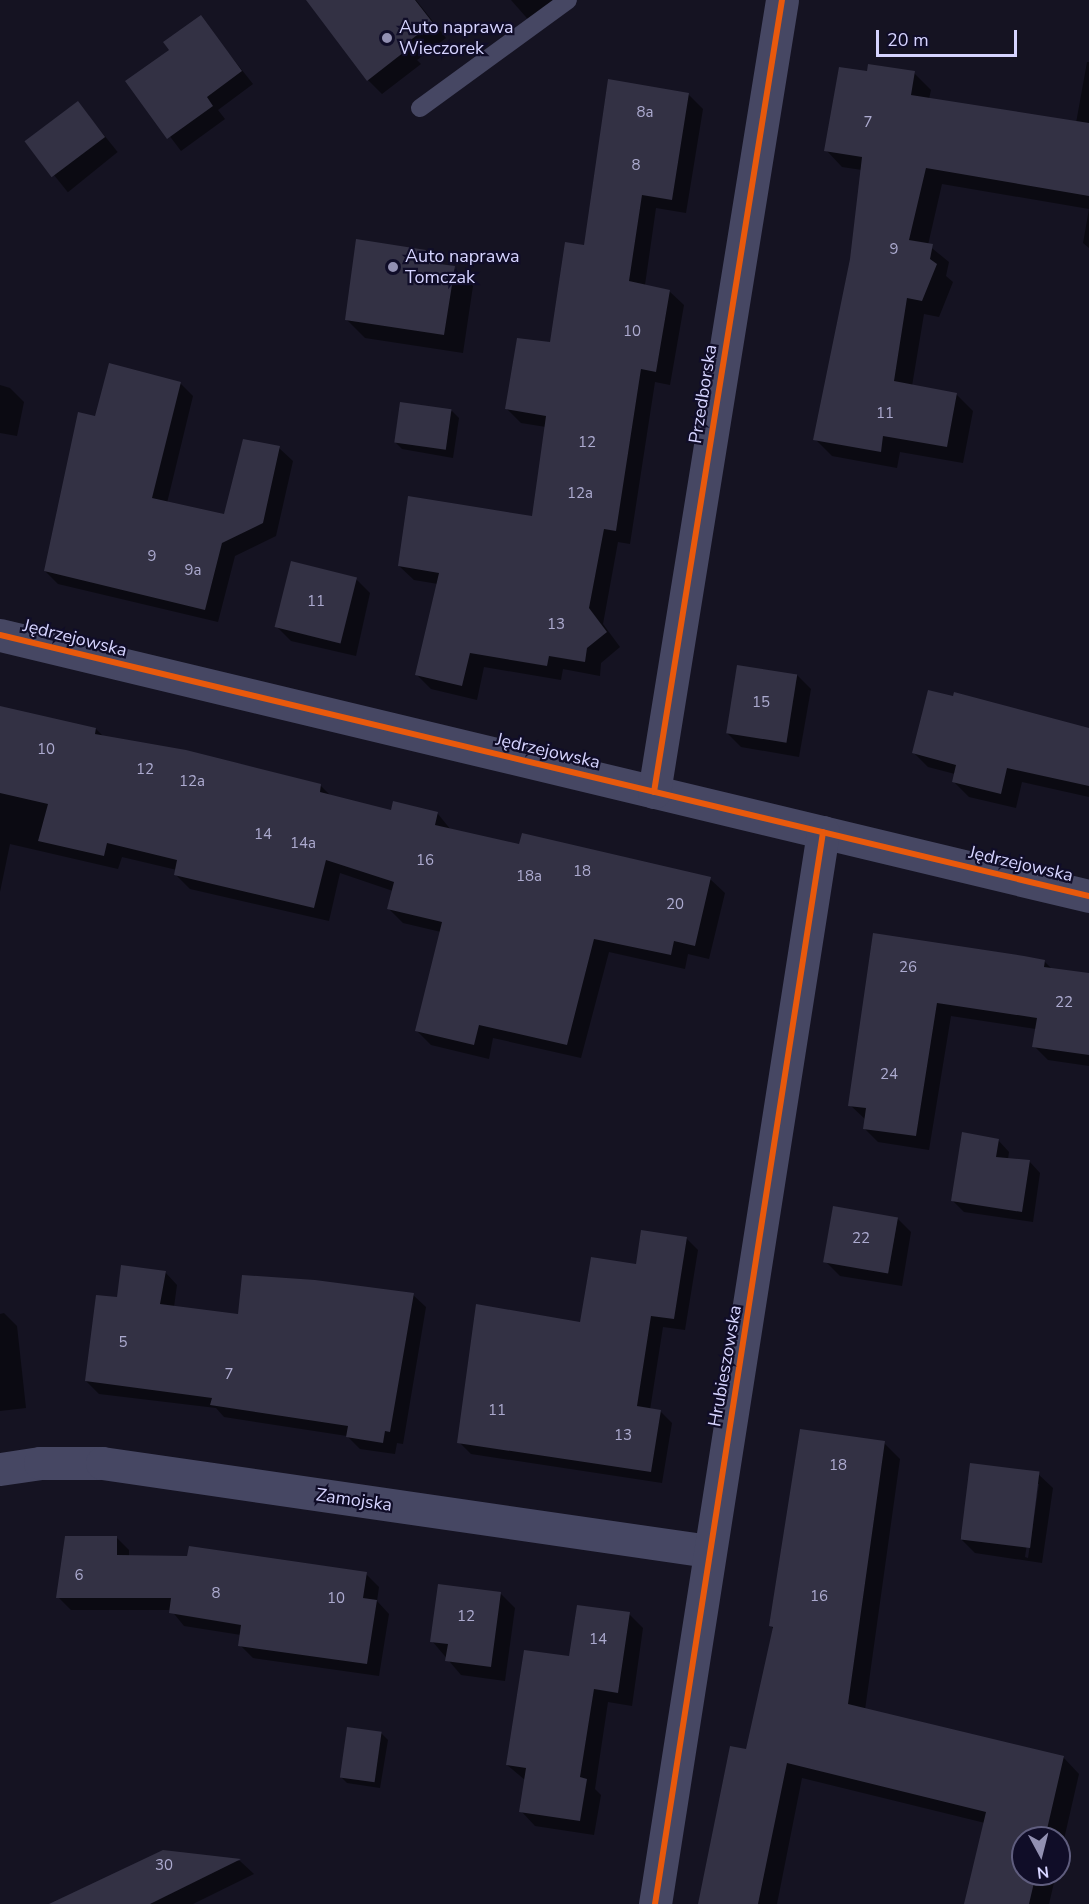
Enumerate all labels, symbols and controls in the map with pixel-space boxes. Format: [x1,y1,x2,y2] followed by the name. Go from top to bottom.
[399,17,514,60] place label: Auto naprawa Wieczorek
[879,18,1020,56] scale bar
[887,28,929,52] text: 20 m
[380,31,394,45] marker: Auto naprawa Wieczorek
[637,104,653,122] house number: 8a
[864,114,872,132] house number: 7
[632,157,640,175] house number: 8
[890,241,898,259] house number: 9
[405,246,520,288] place label: Auto naprawa Tomczak
[386,260,400,274] marker: Auto naprawa Tomczak
[623,323,641,341] house number: 10
[685,343,721,445] street label: Przedborska
[876,405,894,423] house number: 11
[578,434,596,452] house number: 12
[567,485,593,503] house number: 12a
[148,548,156,566] house number: 9
[185,562,201,580] house number: 9a
[307,593,325,611] house number: 11
[21,615,129,661] street label: Jędrzejowska
[547,616,565,634] house number: 13
[752,694,770,712] house number: 15
[494,729,602,773] street label: Jędrzejowska
[37,741,55,759] house number: 10
[136,761,154,779] house number: 12
[179,773,205,791] house number: 12a
[254,826,272,844] house number: 14
[290,835,316,853] house number: 14a
[967,842,1075,886] street label: Jędrzejowska
[416,852,434,870] house number: 16
[573,863,591,881] house number: 18
[516,868,542,886] house number: 18a
[666,896,684,914] house number: 20
[899,959,917,977] house number: 26
[1055,994,1073,1012] house number: 22
[880,1066,898,1084] house number: 24
[852,1230,870,1248] house number: 22
[704,1303,746,1429] street label: Hrubieszowska
[119,1334,127,1352] house number: 5
[225,1366,233,1384] house number: 7
[488,1402,506,1420] house number: 11
[614,1427,632,1445] house number: 13
[829,1457,847,1475] house number: 18
[315,1484,393,1516] street label: Zamojska
[75,1567,83,1585] house number: 6
[212,1585,220,1603] house number: 8
[810,1588,828,1606] house number: 16
[327,1590,345,1608] house number: 10
[457,1608,475,1626] house number: 12
[589,1631,607,1649] house number: 14
[1011,1826,1071,1886] north arrow
[155,1857,173,1875] house number: 30
[1036,1860,1050,1884] text: N

